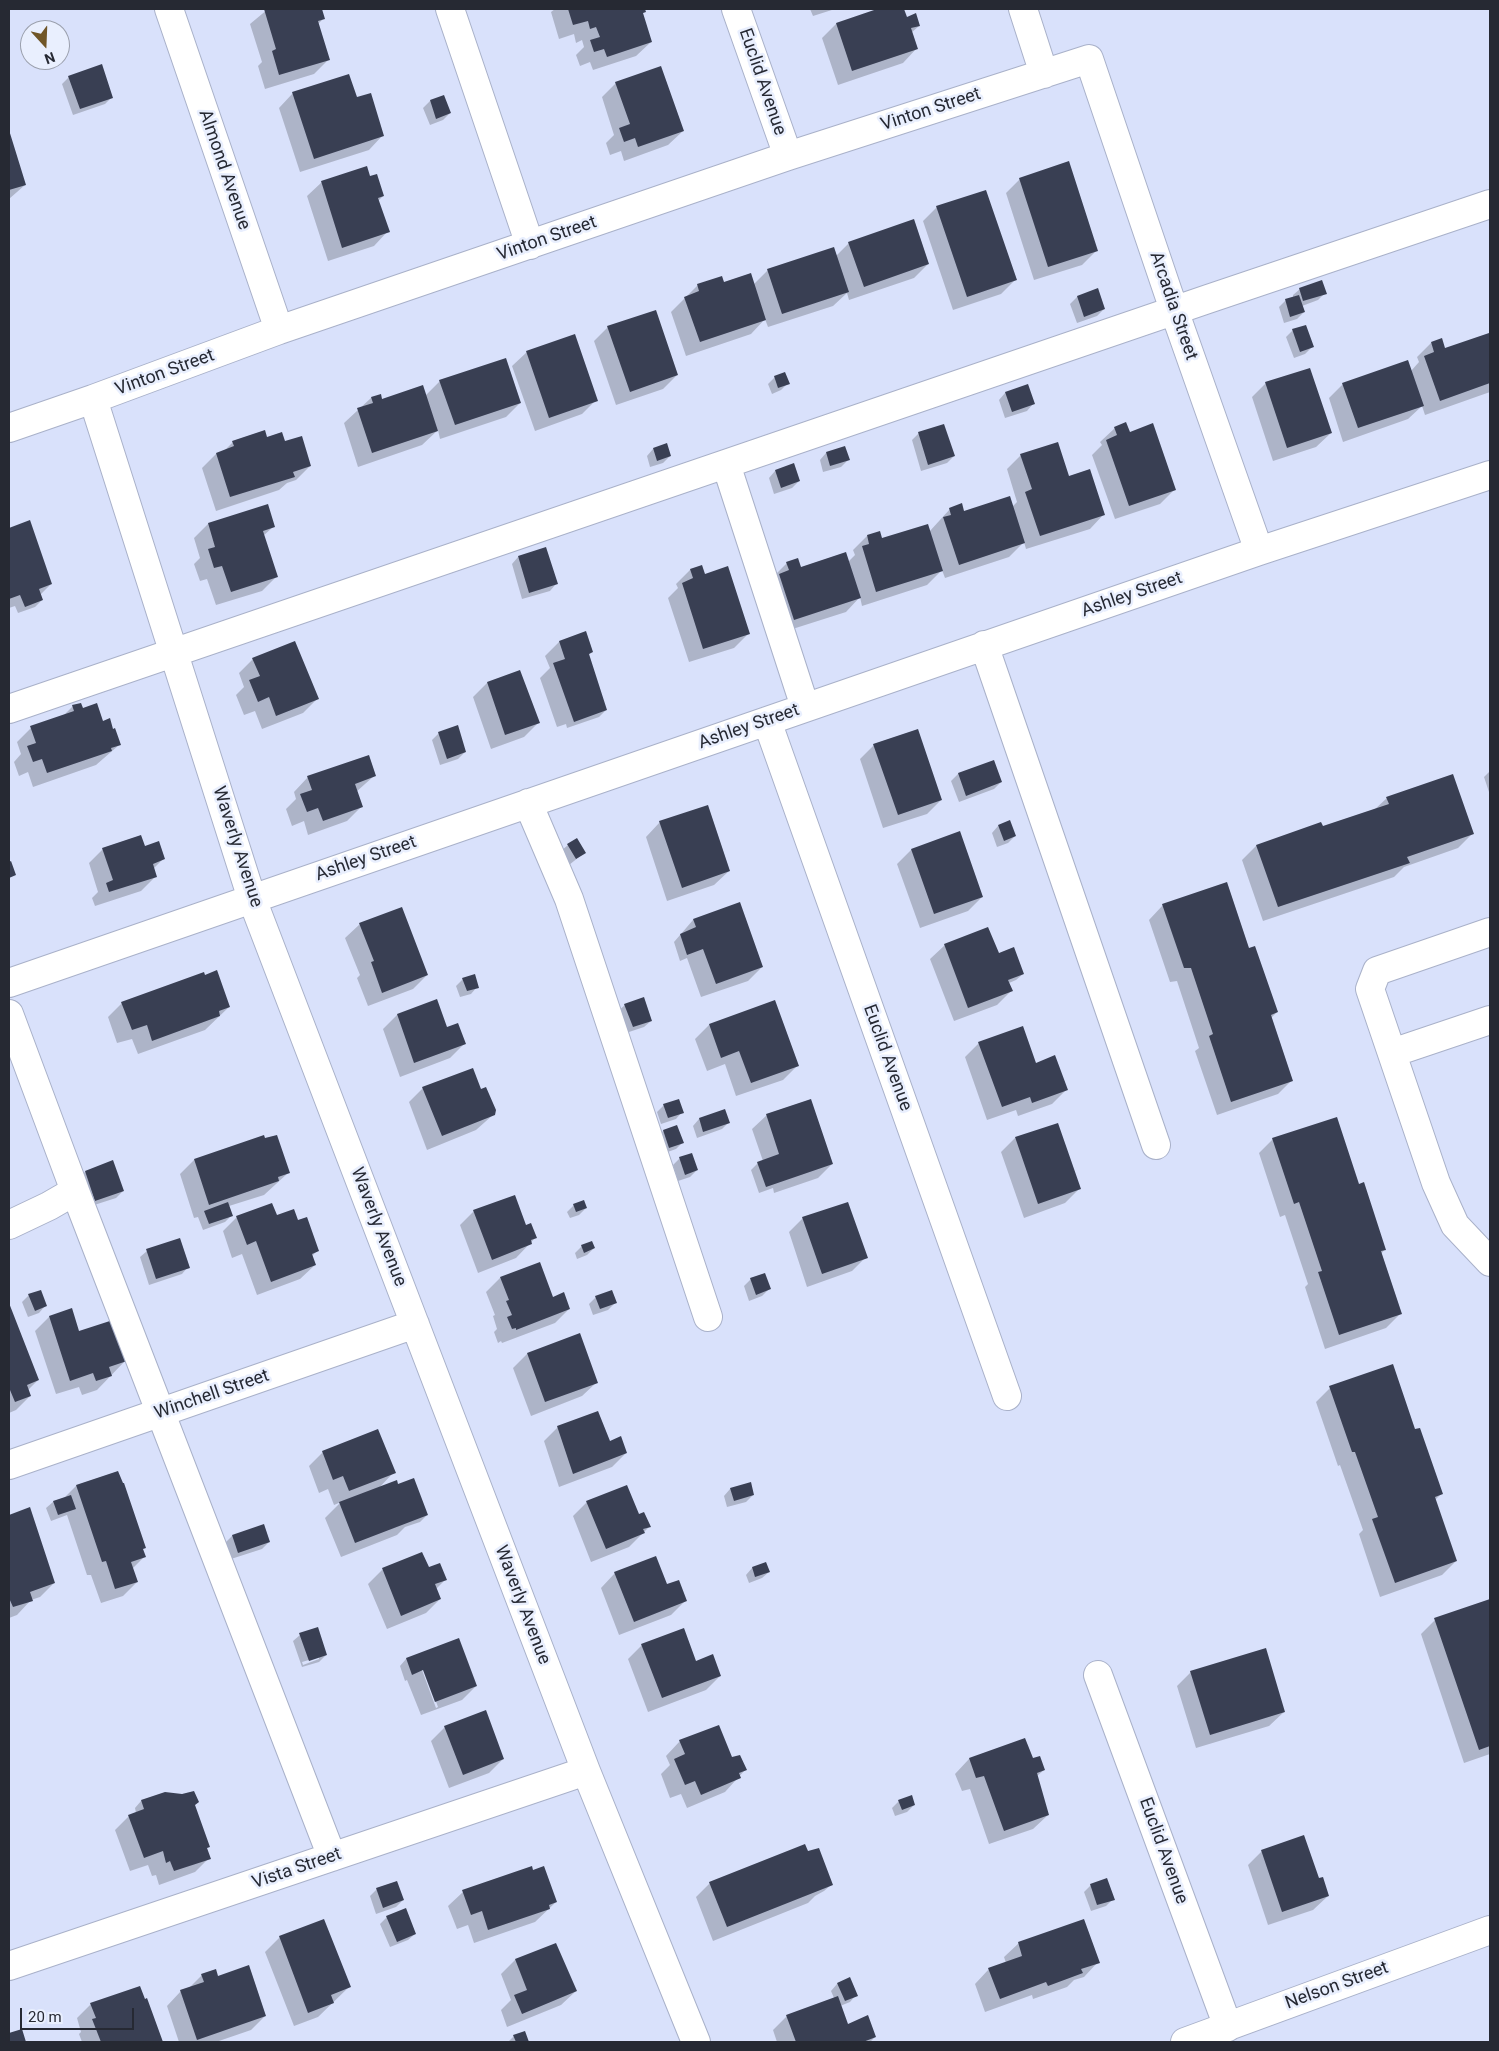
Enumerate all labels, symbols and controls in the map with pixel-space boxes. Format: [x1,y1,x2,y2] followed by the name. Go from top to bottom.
[20,20,70,70] north arrow
[734,26,790,138] street label: Euclid Avenue
[42,49,57,67] text: N
[878,84,984,136] street label: Vinton Street
[193,107,255,233] street label: Almond Avenue
[494,212,600,266] street label: Vinton Street
[1144,249,1202,363] street label: Arcadia Street
[113,345,217,401] street label: Vinton Street
[1079,568,1185,622] street label: Ashley Street
[696,700,802,754] street label: Ashley Street
[207,784,267,910] street label: Waverly Avenue
[313,832,419,886] street label: Ashley Street
[858,1002,916,1114] street label: Euclid Avenue
[345,1164,411,1290] street label: Waverly Avenue
[152,1365,272,1425] street label: Winchell Street
[489,1542,555,1668] street label: Waverly Avenue
[1134,1795,1192,1907] street label: Euclid Avenue
[250,1844,344,1894] street label: Vista Street
[1282,1957,1392,2015] street label: Nelson Street
[22,1998,136,2030] scale bar
[28,2008,62,2026] text: 20 m

